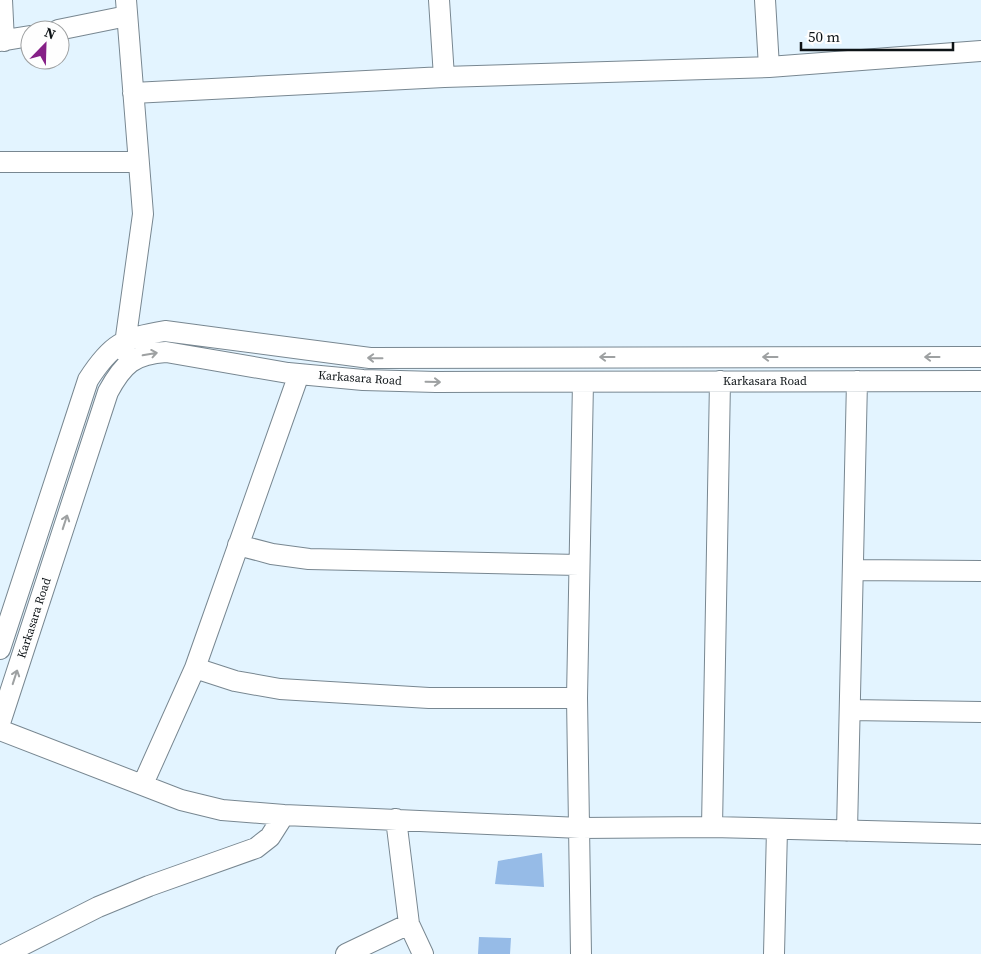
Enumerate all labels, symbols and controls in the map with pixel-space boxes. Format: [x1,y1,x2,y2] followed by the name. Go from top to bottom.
[20,20,70,70] north arrow
[801,20,954,52] scale bar
[41,22,59,44] text: N
[808,26,840,47] text: 50 m
[142,349,158,359] one-way arrow
[600,352,616,362] one-way arrow
[762,352,778,362] one-way arrow
[925,352,941,362] one-way arrow
[367,353,383,362] one-way arrow
[318,367,403,389] street label: Karkasara Road
[723,373,807,389] street label: Karkasara Road
[424,377,441,387] one-way arrow
[61,515,70,531] one-way arrow
[13,575,55,660] street label: Karkasara Road
[11,670,20,685] one-way arrow

